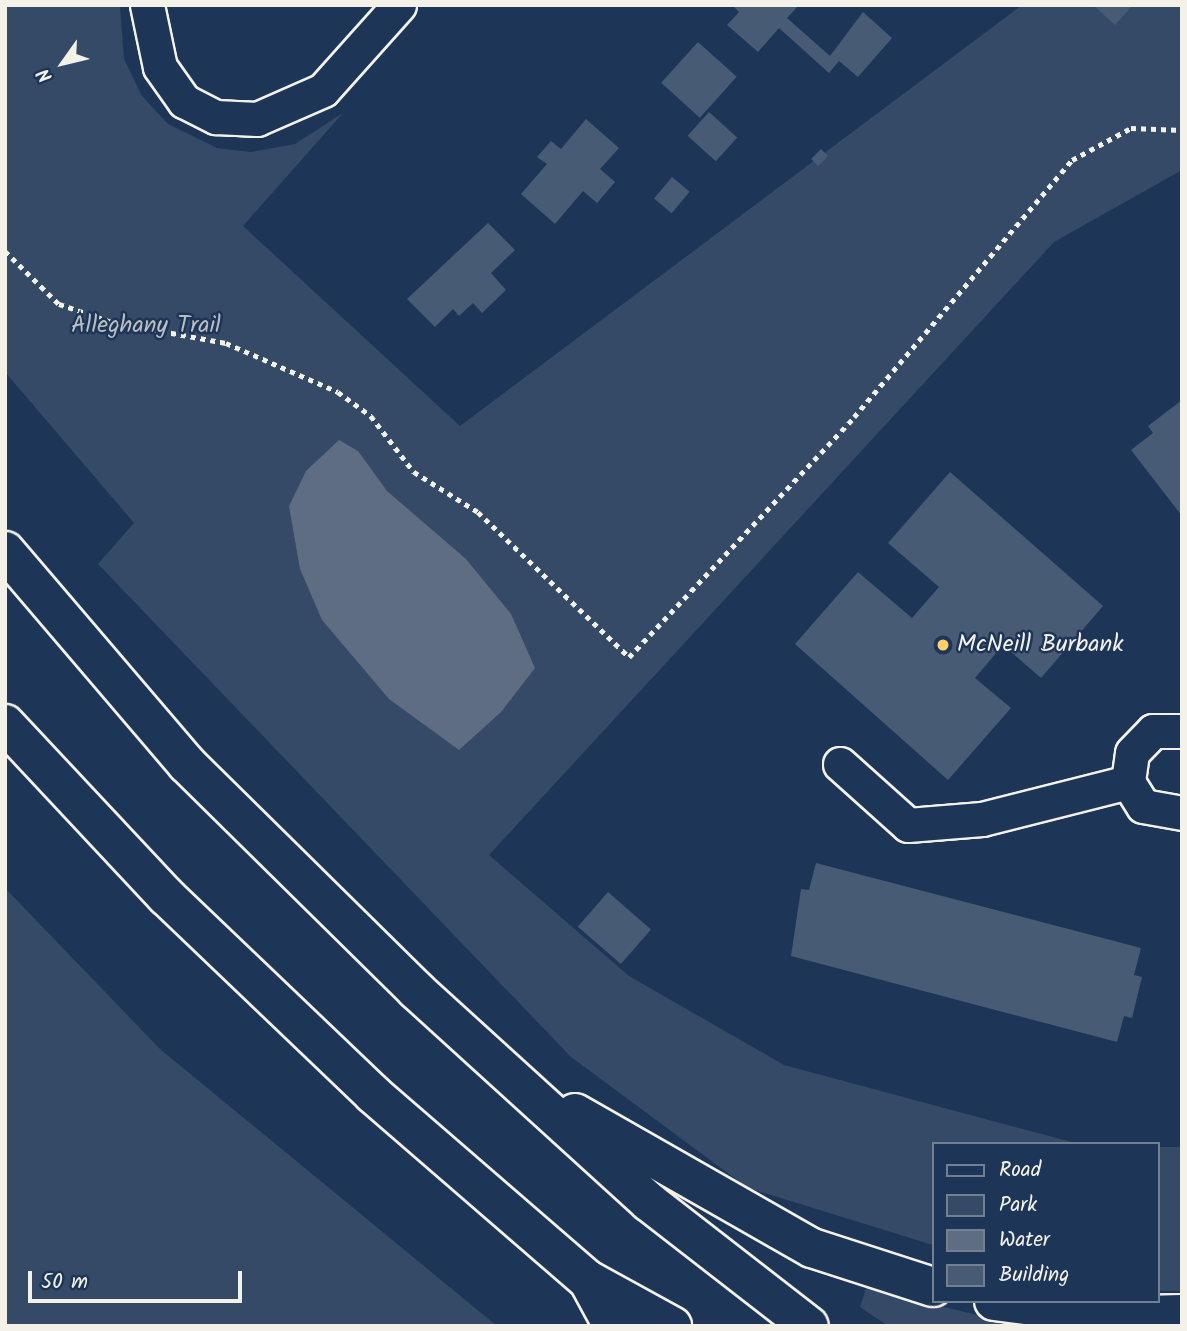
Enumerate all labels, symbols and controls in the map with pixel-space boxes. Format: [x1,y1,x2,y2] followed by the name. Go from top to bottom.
[28,28,98,98] north arrow
[30,61,61,88] text: N
[71,312,221,340] park label: Alleghany Trail
[957,631,1123,659] place label: McNeill Burbank
[935,637,951,653] marker: McNeill Burbank
[932,1142,1159,1303] legend
[999,1154,1041,1187] text: Road
[999,1189,1037,1222] text: Park
[999,1224,1050,1257] text: Water
[32,1258,245,1302] scale bar
[999,1259,1069,1292] text: Building
[41,1266,88,1299] text: 50 m

